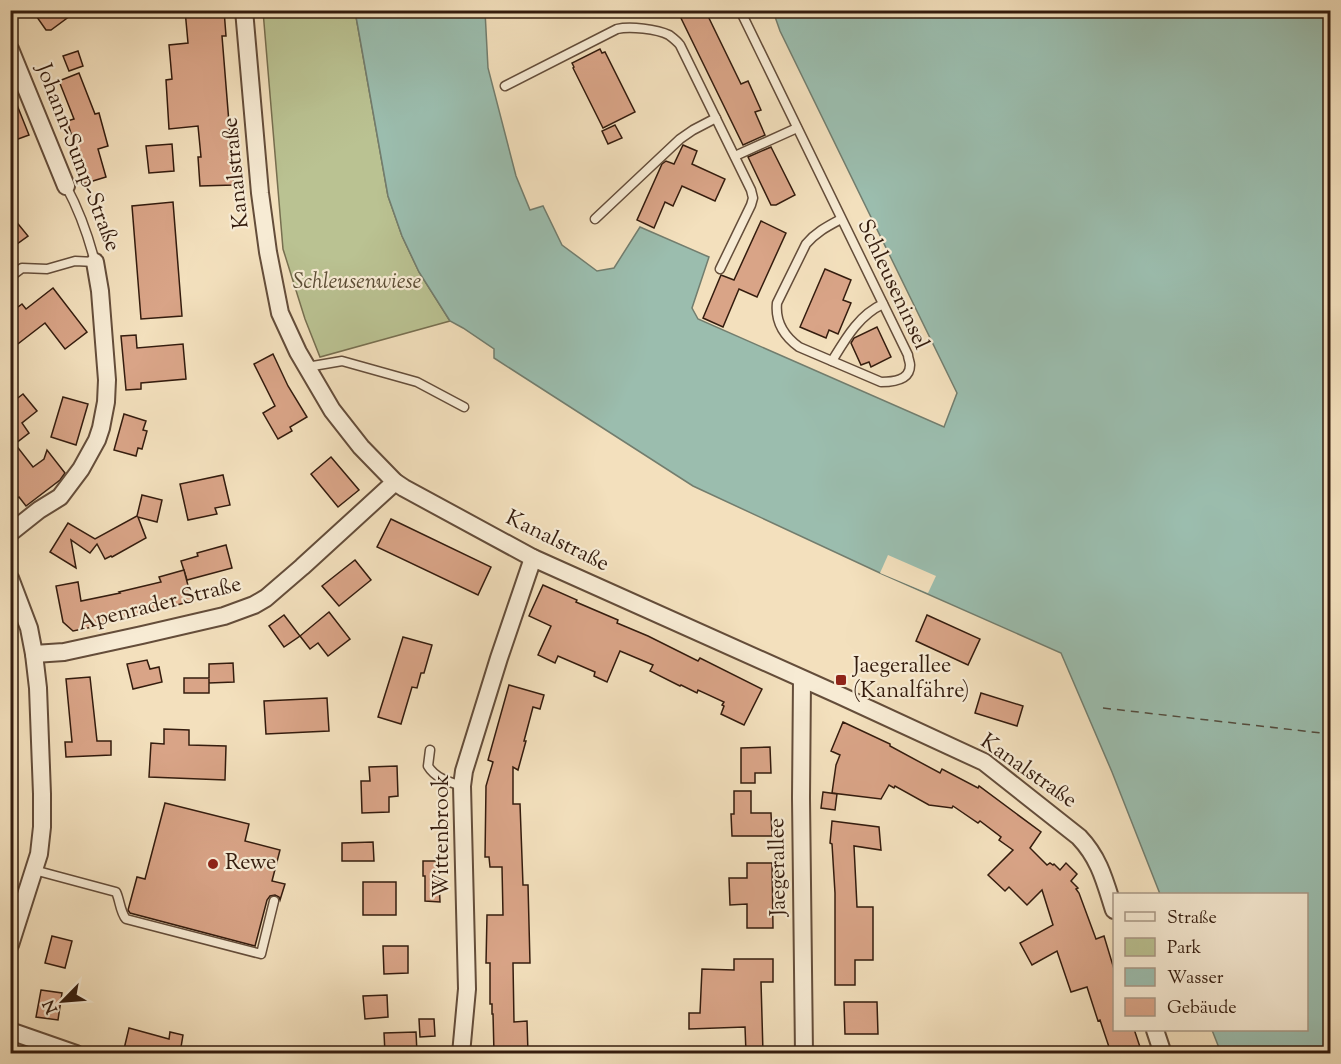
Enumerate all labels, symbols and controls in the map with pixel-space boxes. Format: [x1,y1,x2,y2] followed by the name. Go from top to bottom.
[26,58,128,257] street label: Johann-Sump-Straße
[215,116,259,230] street label: Kanalstraße
[848,214,936,356] street label: Schleuseninsel
[293,267,421,299] park label: Schleusenwiese
[500,503,614,581] street label: Kanalstraße
[75,569,245,641] street label: Apenrader Straße
[852,651,969,708] place label: Jaegerallee (Kanalfähre)
[834,673,848,687] marker: Jaegerallee (Kanalfähre)
[973,727,1083,817] street label: Kanalstraße
[427,774,459,898] street label: Wittenbrook
[762,818,796,917] street label: Jaegerallee
[225,848,276,880] place label: Rewe
[206,857,220,871] marker: Rewe
[1113,893,1308,1031] legend
[1167,906,1217,932] text: Straße
[1167,936,1202,962] text: Park
[1167,966,1224,992] text: Wasser
[33,971,93,1031] north arrow
[38,995,65,1017] text: N
[1167,996,1237,1022] text: Gebäude

